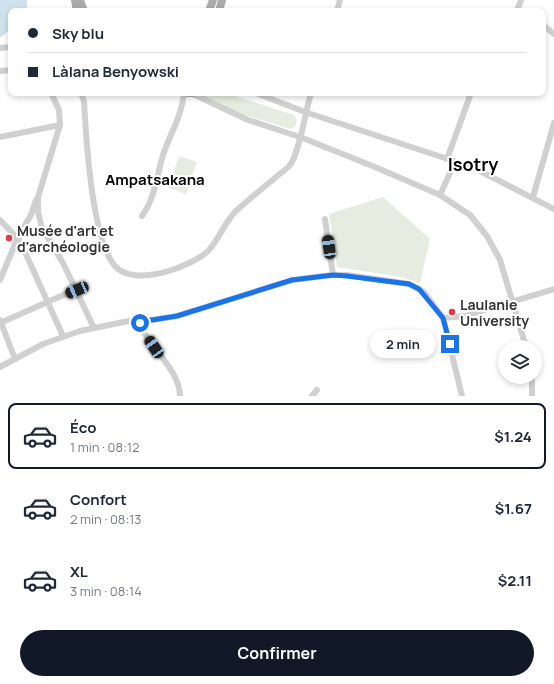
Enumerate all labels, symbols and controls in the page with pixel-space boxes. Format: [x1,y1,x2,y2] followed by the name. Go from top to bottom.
[52,23,104,44] text: Sky blu
[52,61,179,82] text: Làlana Benyowski
[448,152,498,176] district label: Isotry
[105,169,205,190] district label: Ampatsakana
[17,221,114,256] place label: Musée d'art et d'archéologie
[4,233,14,243] marker: Musée d'art et d'archéologie
[321,234,337,260] car
[64,280,90,300] car
[460,295,529,330] place label: Laulanie University
[447,307,457,317] marker: Laulanie University
[131,314,149,332] route start
[370,330,436,358] callout: 2 min
[142,334,166,360] car
[386,335,420,353] text: 2 min
[441,335,459,353] route end
[498,340,542,384] map controls
[498,340,542,384] button: layers
[70,417,96,438] text: Éco
[22,418,58,454] icon: car
[494,426,532,447] text: $1.24
[70,438,139,456] text: 1 min · 08:12
[70,489,127,510] text: Confort
[22,490,58,526] icon: car
[495,498,532,519] text: $1.67
[70,510,142,528] text: 2 min · 08:13
[70,561,88,582] text: XL
[22,562,58,598] icon: car
[498,570,532,591] text: $2.11
[70,582,142,600] text: 3 min · 08:14
[20,630,534,676] button: Confirmer

